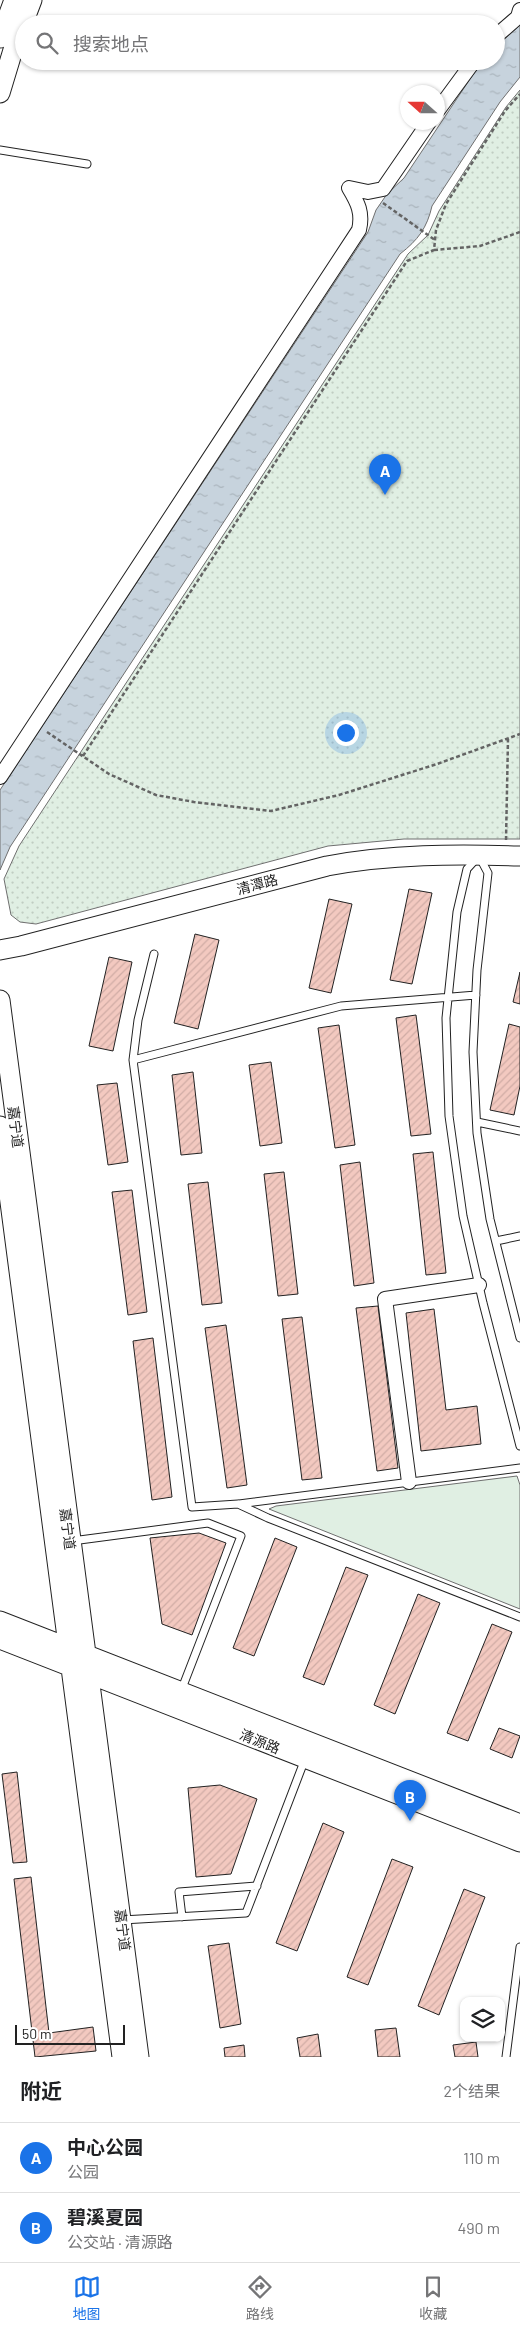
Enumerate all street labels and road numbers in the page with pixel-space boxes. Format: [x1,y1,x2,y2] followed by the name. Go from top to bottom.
[235,870,279,898] street label: 清潭路
[5,1105,27,1149] street label: 嘉宁道
[57,1507,79,1551] street label: 嘉宁道
[237,1725,283,1757] street label: 清源路
[112,1908,134,1952] street label: 嘉宁道

